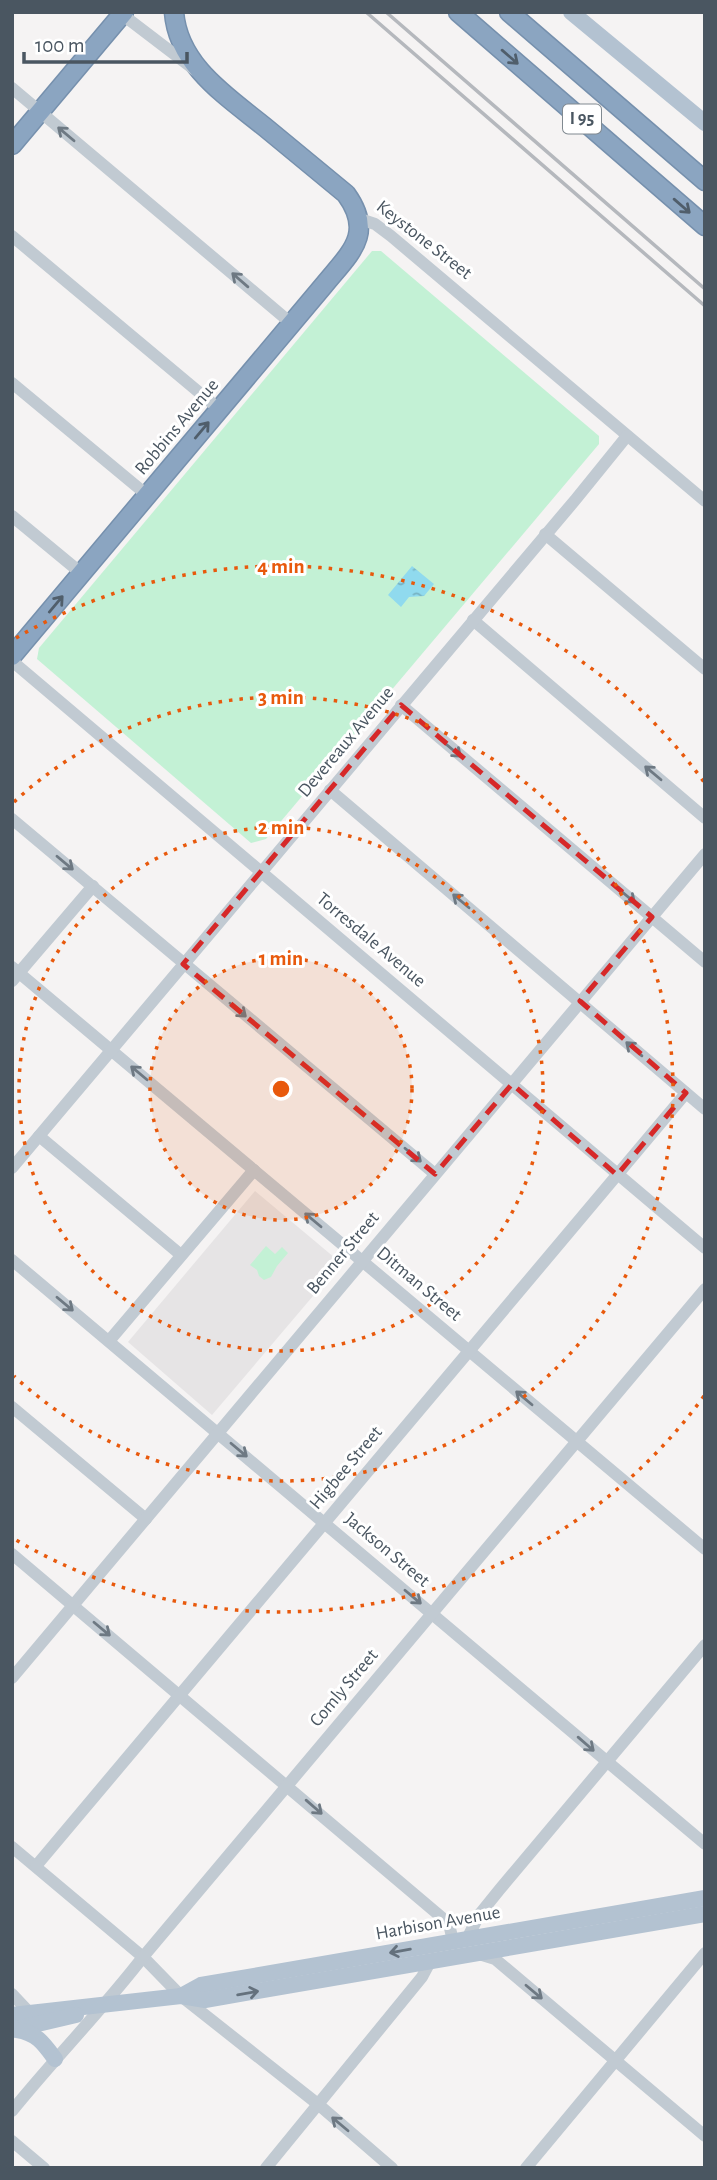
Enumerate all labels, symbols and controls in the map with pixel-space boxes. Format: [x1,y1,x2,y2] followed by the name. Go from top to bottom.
[24,21,187,65] scale bar
[35,35,85,56] text: 100 m
[501,49,519,65] one-way arrow
[563,104,601,134] road number: I 95
[57,126,75,141] one-way arrow
[373,197,475,283] street label: Keystone Street
[673,198,691,214] one-way arrow
[231,272,249,288] one-way arrow
[132,375,222,479] street label: Robbins Avenue
[194,421,210,439] one-way arrow
[257,556,305,577] text: 4 min
[48,595,64,613] one-way arrow
[294,683,398,801] street label: Devereaux Avenue
[258,687,304,708] text: 3 min
[444,742,462,757] one-way arrow
[644,765,662,781] one-way arrow
[258,817,304,838] text: 2 min
[55,855,73,871] one-way arrow
[618,888,636,904] one-way arrow
[313,889,429,991] street label: Torresdale Avenue
[453,893,471,909] one-way arrow
[259,948,303,969] text: 1 min
[229,1002,247,1017] one-way arrow
[626,1041,644,1057] one-way arrow
[131,1065,149,1081] one-way arrow
[269,1077,293,1101] centre of rings
[403,1148,421,1163] one-way arrow
[303,1208,383,1298] street label: Benner Street
[304,1212,322,1228] one-way arrow
[373,1243,465,1325] street label: Ditman Street
[55,1296,73,1312] one-way arrow
[516,1390,534,1406] one-way arrow
[306,1423,386,1513] street label: Higbee Street
[229,1442,247,1458] one-way arrow
[341,1509,433,1591] street label: Jackson Street
[403,1589,421,1605] one-way arrow
[93,1621,111,1637] one-way arrow
[306,1646,382,1730] street label: Comly Street
[577,1736,595,1752] one-way arrow
[304,1799,322,1815] one-way arrow
[374,1903,502,1943] street label: Harbison Avenue
[389,1945,412,1958] one-way arrow
[525,1984,543,2000] one-way arrow
[236,1986,259,1999] one-way arrow
[332,2116,350,2132] one-way arrow

